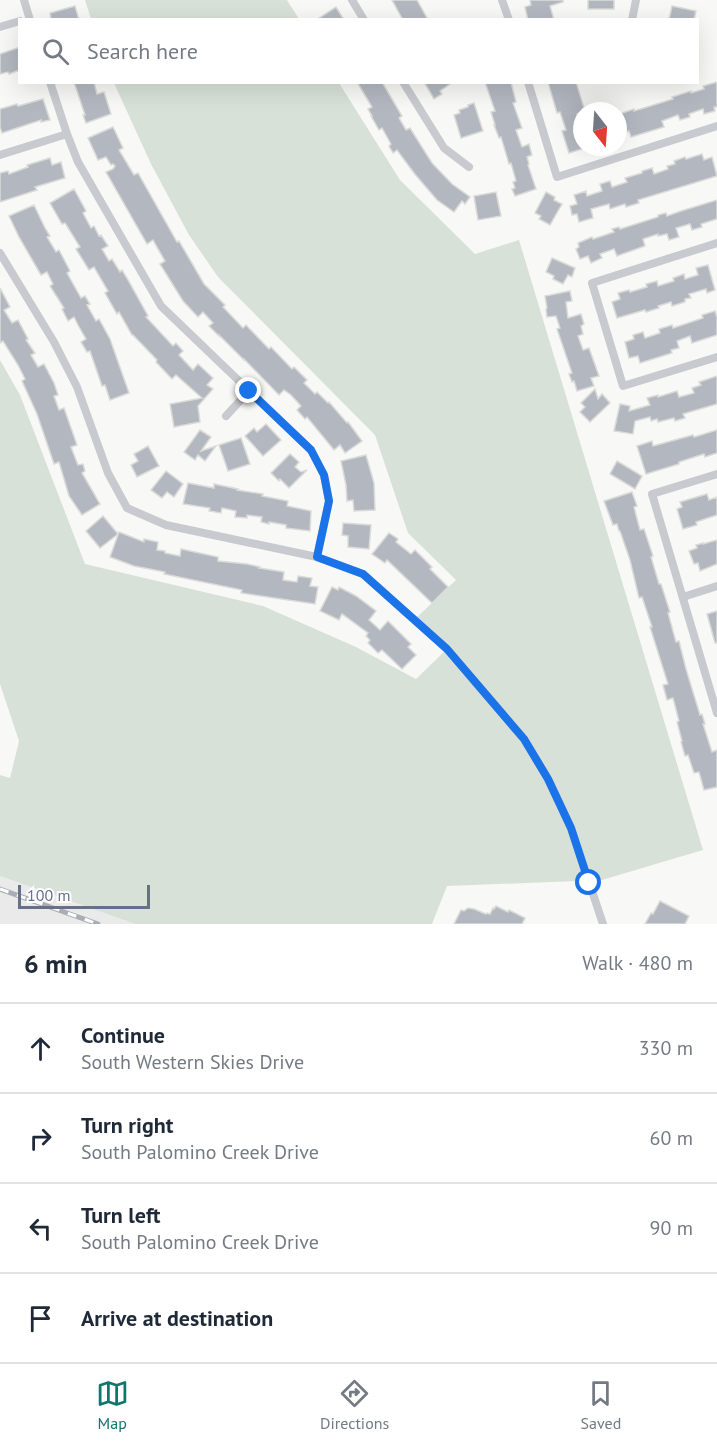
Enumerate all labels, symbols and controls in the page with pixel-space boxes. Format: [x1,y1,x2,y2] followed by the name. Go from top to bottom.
[18,18,699,84] search box
[39,35,72,68] icon: search
[87,37,198,65] text: Search here
[573,102,627,156] north arrow
[235,377,261,403] route end
[575,869,601,895] route start
[18,882,150,910] scale bar
[27,885,70,905] text: 100 m
[24,947,87,980] text: 6 min
[582,950,693,976] text: Walk · 480 m
[81,1021,165,1049] text: Continue
[24,1032,57,1065] icon: ahead
[639,1035,693,1061] text: 330 m
[81,1049,304,1075] text: South Western Skies Drive
[81,1111,173,1139] text: Turn right
[24,1122,57,1155] icon: right
[650,1125,693,1151] text: 60 m
[81,1139,319,1165] text: South Palomino Creek Drive
[81,1201,161,1229] text: Turn left
[24,1212,57,1245] icon: left
[650,1215,693,1241] text: 90 m
[81,1229,319,1255] text: South Palomino Creek Drive
[24,1302,57,1335] icon: arrive
[81,1304,273,1332] text: Arrive at destination
[96,1377,129,1433] tab: Map
[320,1377,389,1433] tab: Directions
[581,1377,621,1433] tab: Saved

